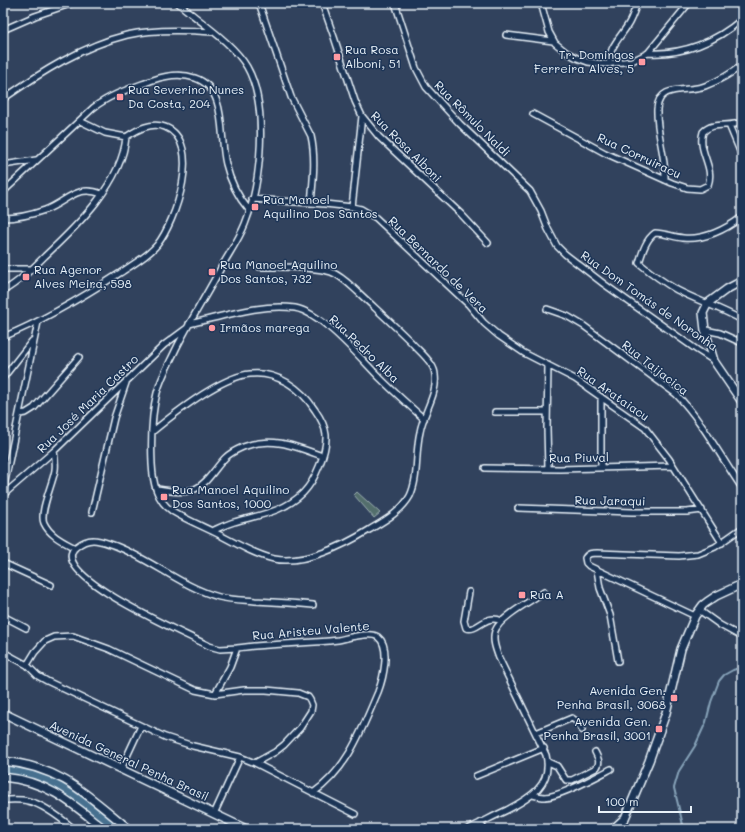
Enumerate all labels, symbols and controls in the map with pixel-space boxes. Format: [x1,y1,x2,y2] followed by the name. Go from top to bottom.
[345,41,401,71] place label: Rua Rosa Alboni, 51
[534,46,634,76] place label: Tr. Domingos Ferreira Alves, 5
[332,52,342,62] marker: Rua Rosa Alboni, 51
[637,57,647,67] marker: Tr. Domingos Ferreira Alves, 5
[431,77,514,160] street label: Rua Rômulo Naldi
[128,81,244,111] place label: Rua Severino Nunes Da Costa, 204
[115,92,125,102] marker: Rua Severino Nunes Da Costa, 204
[368,107,446,185] street label: Rua Rosa Alboni
[595,129,684,182] street label: Rua Corruiracu
[263,191,378,221] place label: Rua Manoel Aquilino Dos Santos
[250,202,260,212] marker: Rua Manoel Aquilino Dos Santos
[385,212,492,316] street label: Rua Bernardo de Vera
[578,247,721,354] street label: Rua Dom Tomás de Noronha
[220,256,337,286] place label: Rua Manoel Aquilino Dos Santos, 732
[34,261,132,291] place label: Rua Agenor Alves Meira, 598
[207,267,217,277] marker: Rua Manoel Aquilino Dos Santos, 732
[21,272,31,282] marker: Rua Agenor Alves Meira, 598
[326,311,403,386] street label: Rua Pedro Alba
[220,319,310,335] place label: Irmãos marega
[207,323,217,333] marker: Irmãos marega
[619,336,692,398] street label: Rua Taijacica
[33,351,141,456] street label: Rua José Maria Castro
[574,362,653,424] street label: Rua Arataiacu
[549,448,609,466] street label: Rua Piuval
[172,481,289,511] place label: Rua Manoel Aquilino Dos Santos, 1000
[574,491,646,509] street label: Rua Jaraqui
[159,492,169,502] marker: Rua Manoel Aquilino Dos Santos, 1000
[530,586,564,602] place label: Rua A
[517,590,527,600] marker: Rua A
[252,617,370,643] street label: Rua Aristeu Valente
[557,682,666,712] place label: Avenida Gen. Penha Brasil, 3068
[669,693,679,703] marker: Avenida Gen. Penha Brasil, 3068
[543,713,651,743] place label: Avenida Gen. Penha Brasil, 3001
[47,716,212,804] street label: Avenida General Penha Brasil
[654,724,664,734] marker: Avenida Gen. Penha Brasil, 3001
[599,788,691,814] scale bar
[605,793,639,809] text: 100 m

